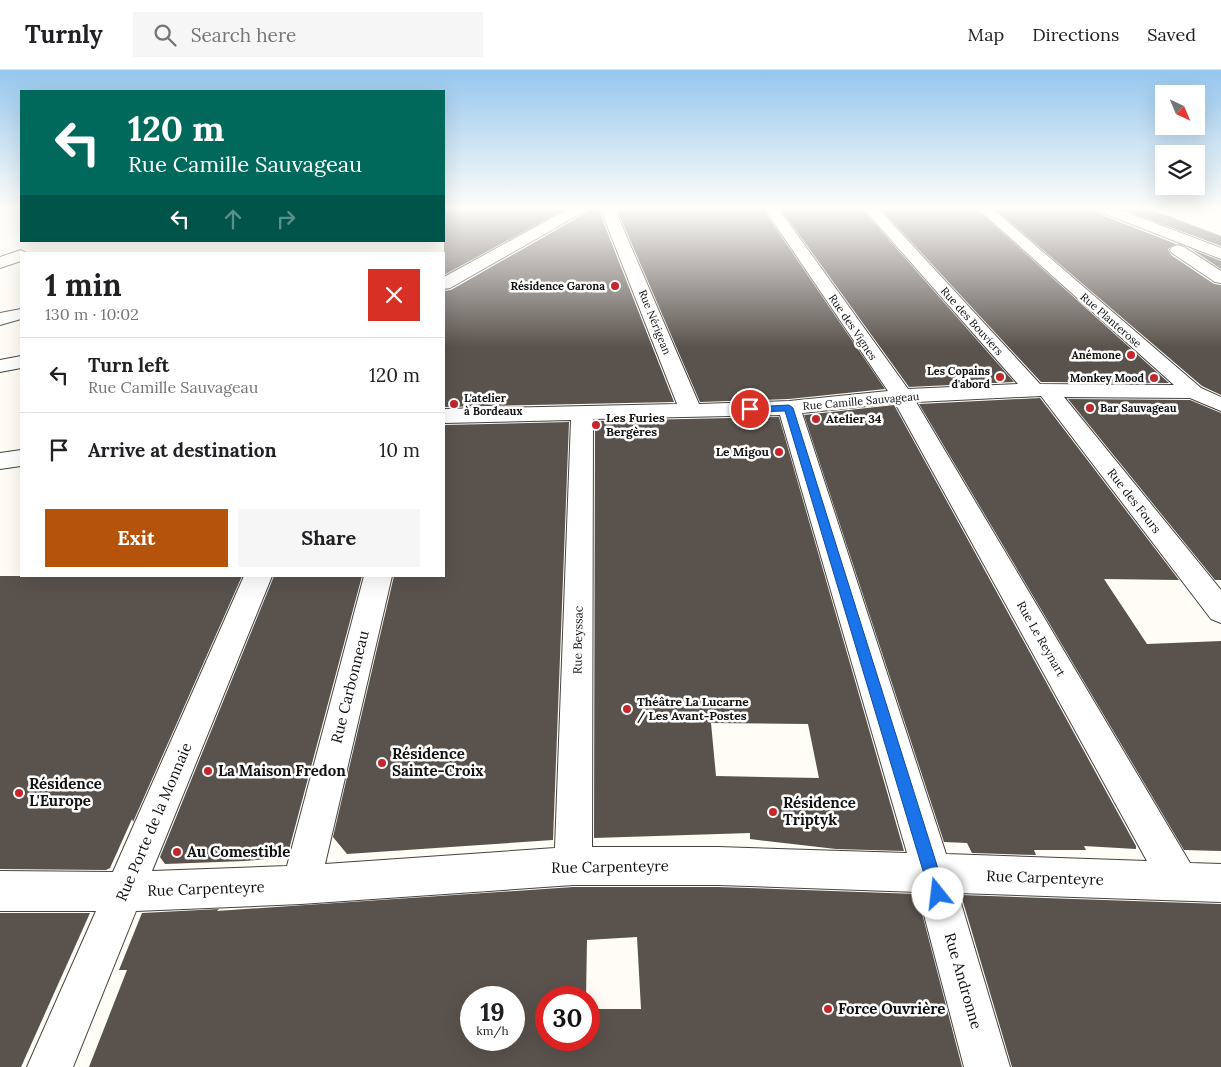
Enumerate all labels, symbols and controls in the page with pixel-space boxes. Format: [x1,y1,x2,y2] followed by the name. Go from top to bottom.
[133,12,483,57] search box
[25,19,103,50] text: Turnly
[151,21,179,49] icon: search
[191,23,296,47] text: Search here
[968,23,1004,46] text: Map
[1032,23,1119,46] text: Directions
[1147,23,1196,46] text: Saved
[1155,85,1205,135] north arrow
[1155,85,1205,195] map controls
[128,106,225,151] text: 120 m
[45,110,110,175] icon: left
[1155,145,1205,195] button: layers
[128,150,362,178] text: Rue Camille Sauvageau
[166,205,194,233] icon: left
[219,205,247,233] icon: ahead
[272,205,300,233] icon: right
[45,266,122,304] text: 1 min
[368,269,420,321] button: close
[510,279,605,293] place label: Résidence Garona
[609,280,621,292] marker: Résidence Garona
[938,284,1006,358] street label: Rue des Bouviers
[636,288,674,357] street label: Rue Nérigean
[1078,290,1145,350] street label: Rue Planterose
[826,291,880,363] street label: Rue des Vignes
[45,304,139,324] text: 130 m · 10:02
[1071,348,1121,362] place label: Anémone
[1125,349,1137,361] marker: Anémone
[88,353,169,377] text: Turn left
[45,361,73,389] icon: left
[369,363,420,387] text: 120 m
[927,364,990,391] place label: Les Copains d'abord
[994,371,1006,383] marker: Les Copains d'abord
[1070,371,1144,385] place label: Monkey Mood
[1148,372,1160,384] marker: Monkey Mood
[88,377,258,397] text: Rue Camille Sauvageau
[729,388,771,430] pin
[802,389,920,413] street label: Rue Camille Sauvageau
[464,391,522,418] place label: L'atelier à Bordeaux
[736,395,764,423] icon: arrive
[448,398,460,410] marker: L'atelier à Bordeaux
[1100,401,1177,415] place label: Bar Sauvageau
[1084,402,1096,414] marker: Bar Sauvageau
[606,410,665,439] place label: Les Furies Bergères
[826,411,882,426] place label: Atelier 34
[810,413,822,425] marker: Atelier 34
[590,419,602,431] marker: Les Furies Bergères
[45,436,73,464] icon: arrive
[88,438,277,462] text: Arrive at destination
[379,438,420,462] text: 10 m
[716,444,770,459] place label: Le Migou
[773,446,785,458] marker: Le Migou
[1104,465,1165,536] street label: Rue des Fours
[45,509,228,567] button: Exit
[238,509,420,567] button: Share
[1014,598,1069,679] street label: Rue Le Reynart
[569,606,586,674] street label: Rue Beyssac
[326,628,373,745] street label: Rue Carbonneau
[637,694,749,724] place label: Théâtre La Lucarne / Les Avant-Postes
[621,703,633,715] marker: Théâtre La Lucarne / Les Avant-Postes
[112,740,196,904] street label: Rue Porte de la Monnaie
[392,744,484,780] place label: Résidence Sainte-Croix
[376,757,388,769] marker: Résidence Sainte-Croix
[218,761,346,780] place label: La Maison Fredon
[202,765,214,777] marker: La Maison Fredon
[29,774,102,810] place label: Résidence L'Europe
[13,787,25,799] marker: Résidence L'Europe
[783,793,856,829] place label: Résidence Triptyk
[767,806,779,818] marker: Résidence Triptyk
[187,842,290,861] place label: Au Comestible
[171,846,183,858] marker: Au Comestible
[551,856,669,877] street label: Rue Carpenteyre
[986,866,1104,889] street label: Rue Carpenteyre
[911,867,963,919] position arrow
[147,877,265,900] street label: Rue Carpenteyre
[941,930,986,1031] street label: Rue Andronne
[535,986,600,1051] speed limit sign: 30
[480,996,505,1028] text: 19
[838,999,945,1018] place label: Force Ouvrière
[822,1003,834,1015] marker: Force Ouvrière
[476,1023,509,1038] text: km/h

